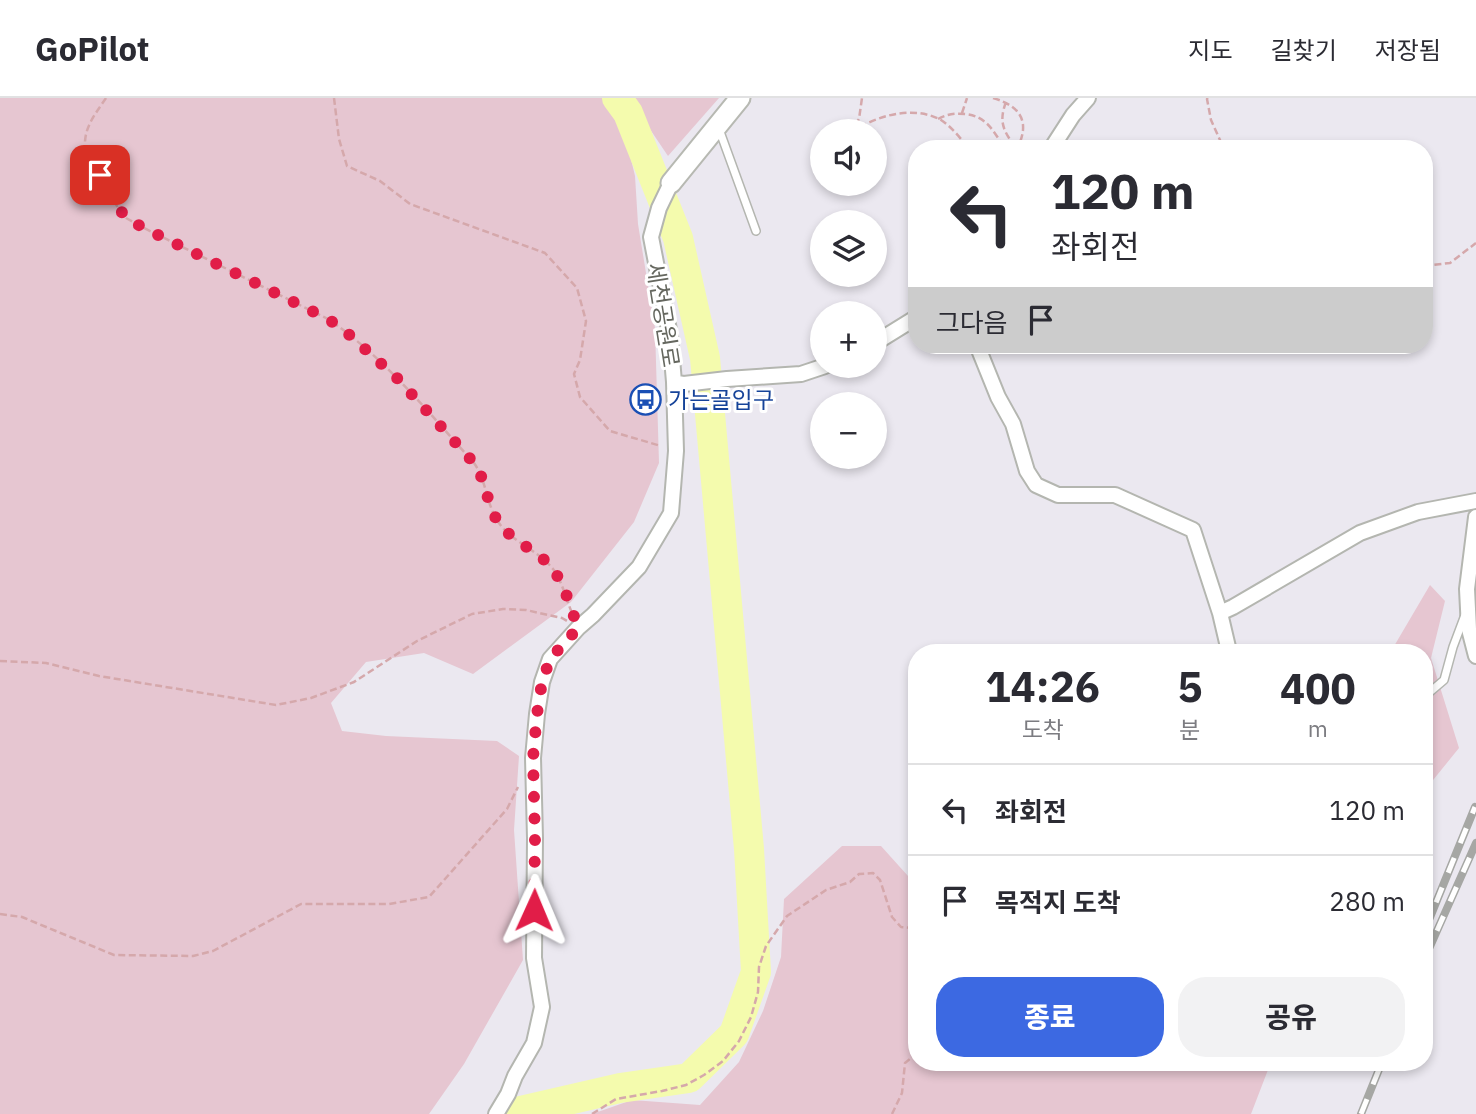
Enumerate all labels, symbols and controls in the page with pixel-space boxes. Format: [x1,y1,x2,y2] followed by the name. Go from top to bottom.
[35,27,149,70] text: GoPilot
[1188,34,1233,66] text: 지도
[1271,34,1337,66] text: 길찾기
[1375,34,1441,66] text: 저장됨
[810,119,887,469] map controls
[810,119,887,196] button: sound
[70,145,130,205] pin
[81,156,119,194] icon: arrive
[1051,159,1195,222] text: 120 m
[936,168,1027,259] icon: left
[810,210,887,287] button: layers
[1051,225,1139,267] text: 좌회전
[641,260,687,369] street label: 세천공원로
[810,301,887,378] button: +
[1022,301,1060,339] icon: arrive
[936,305,1008,339] text: 그다음
[628,383,662,417] bus stop icon: 가는골입구
[668,384,774,414] place label: 가는골입구
[810,392,887,469] button: −
[985,659,1100,714] text: 14:26
[1177,659,1203,714] text: 5
[1280,661,1356,716] text: 400
[1308,713,1328,743] text: m
[1022,714,1064,744] text: 도착
[1179,714,1201,744] text: 분
[936,791,974,829] icon: left
[1329,793,1405,827] text: 120 m
[995,794,1067,828] text: 좌회전
[497,873,571,947] position arrow
[936,882,974,920] icon: arrive
[1329,884,1405,918] text: 280 m
[995,885,1121,919] text: 목적지 도착
[936,977,1164,1057] button: 종료
[1178,977,1405,1057] button: 공유

